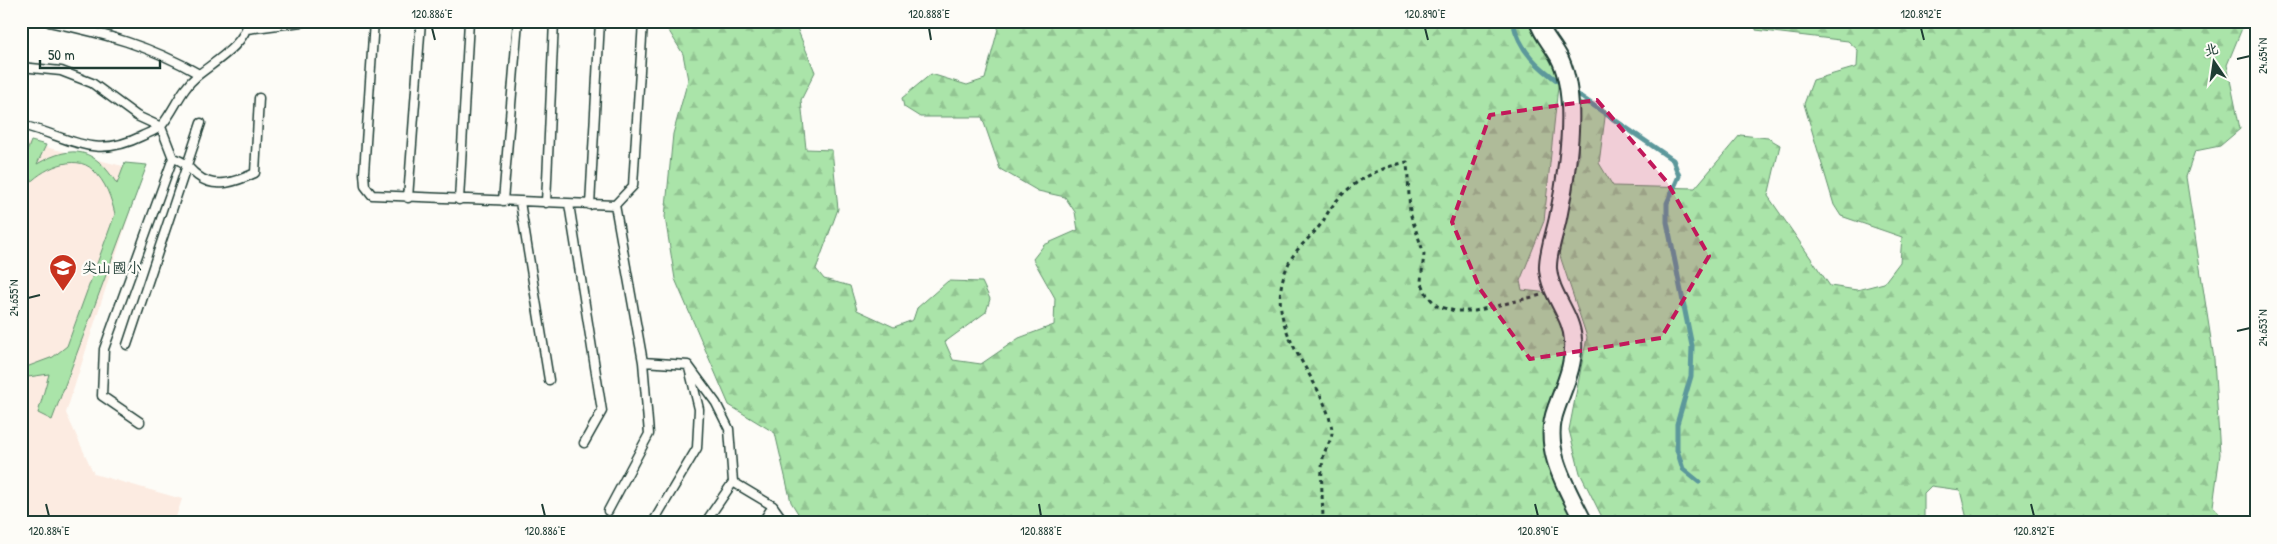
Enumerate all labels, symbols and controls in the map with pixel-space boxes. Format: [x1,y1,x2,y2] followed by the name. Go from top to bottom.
[411,5,453,22] text: 120.886°E
[908,5,950,22] text: 120.888°E
[1405,5,1446,22] text: 120.890°E
[1900,5,1942,22] text: 120.892°E
[40,38,160,70] scale bar
[2190,38,2240,88] north arrow
[2202,38,2220,60] text: 北
[2254,38,2271,74] text: 24.654°N
[48,44,75,65] text: 50 m
[48,253,78,292] school or university icon: 尖山國小
[82,257,142,278] place label: 尖山國小
[5,280,22,316] text: 24.655°N
[2254,309,2271,347] text: 24.653°N
[29,522,70,539] text: 120.884°E
[524,522,566,539] text: 120.886°E
[1020,522,1062,539] text: 120.888°E
[1518,522,1559,539] text: 120.890°E
[2013,522,2055,539] text: 120.892°E

